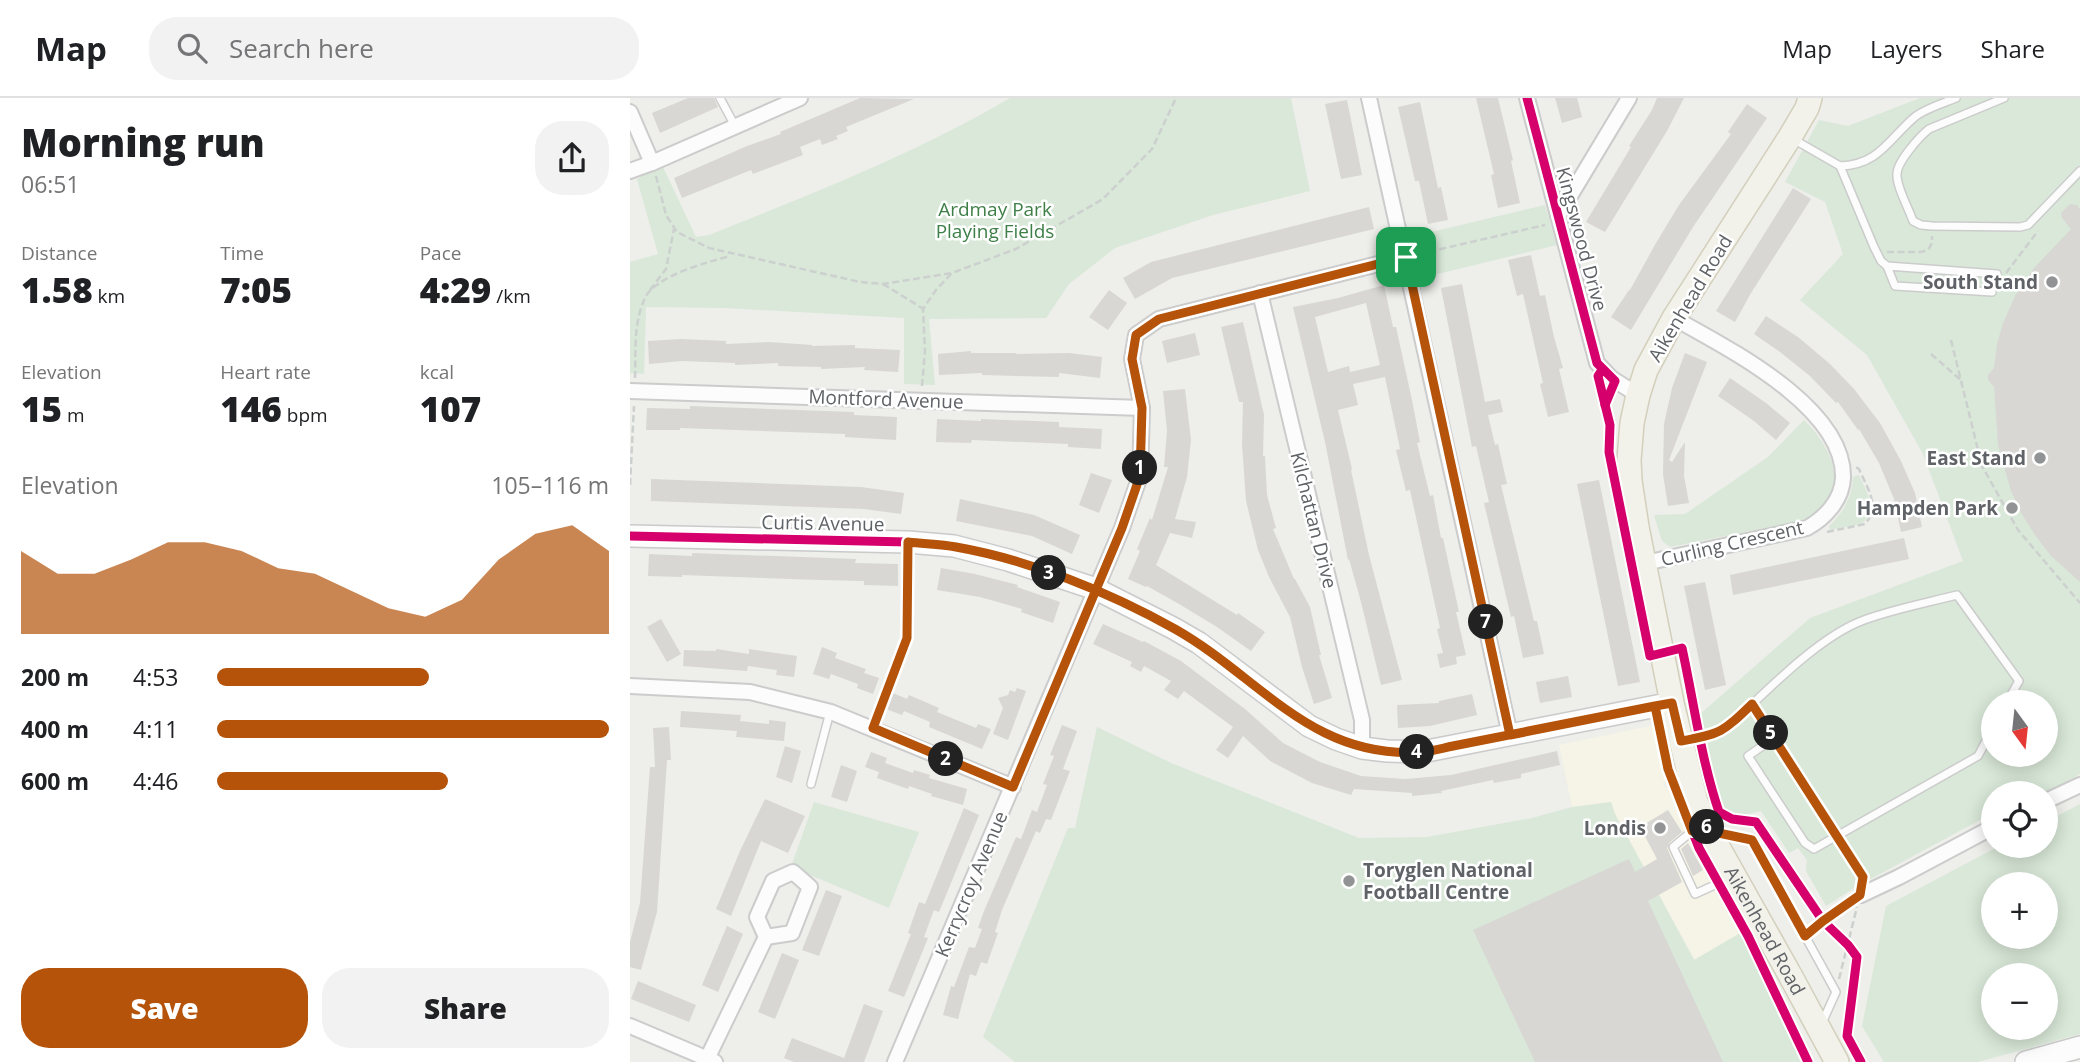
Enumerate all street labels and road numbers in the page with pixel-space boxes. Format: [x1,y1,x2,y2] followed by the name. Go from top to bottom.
[1550,164,1614,314] street label: Kingswood Drive
[1642,230,1738,366] street label: Aikenhead Road
[808,383,964,415] street label: Montford Avenue
[1284,449,1344,591] street label: Kilchattan Drive
[761,509,885,537] street label: Curtis Avenue
[1658,514,1806,572] street label: Curling Crescent
[929,807,1013,961] street label: Kerrycroy Avenue
[1718,861,1811,1000] street label: Aikenhead Road

